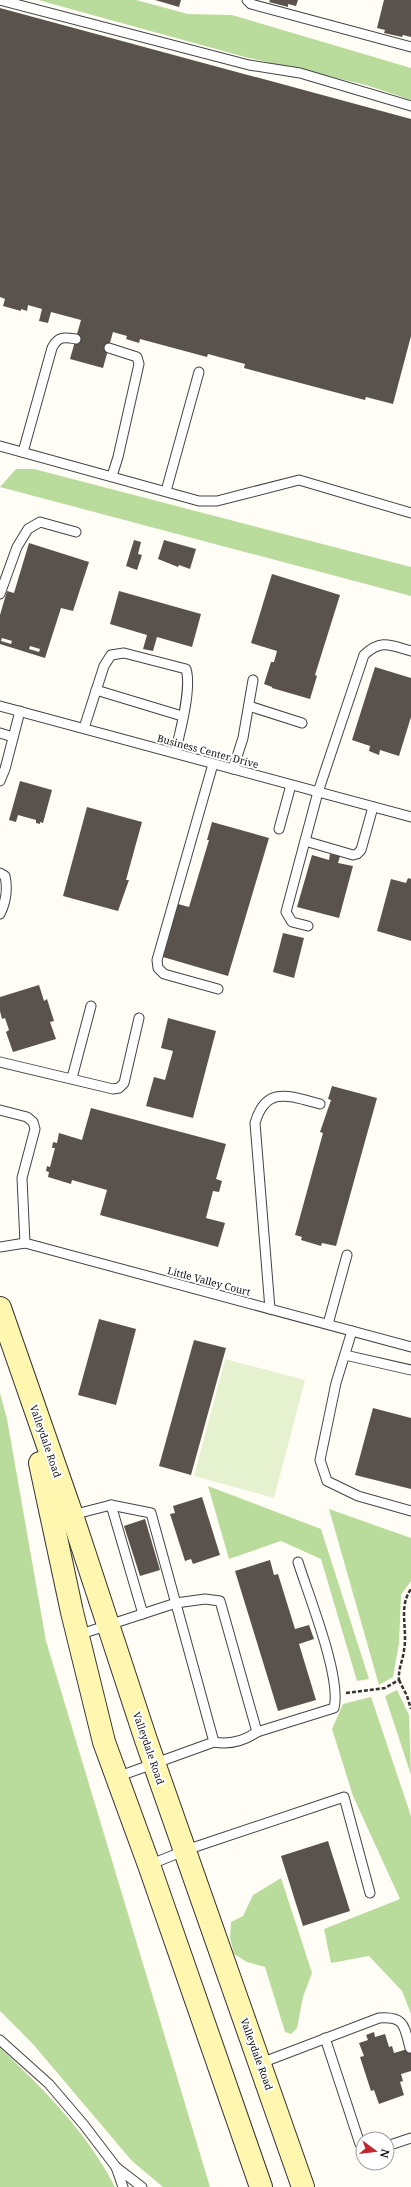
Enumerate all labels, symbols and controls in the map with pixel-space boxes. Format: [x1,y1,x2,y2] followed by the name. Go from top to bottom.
[156,731,260,771] street label: Business Center Drive
[166,1263,253,1299] street label: Little Valley Court
[27,1403,65,1479] street label: Valleydale Road
[130,1710,168,1786] street label: Valleydale Road
[237,2016,277,2092] street label: Valleydale Road
[355,2131,395,2171] north arrow
[377,2148,394,2160] text: N

